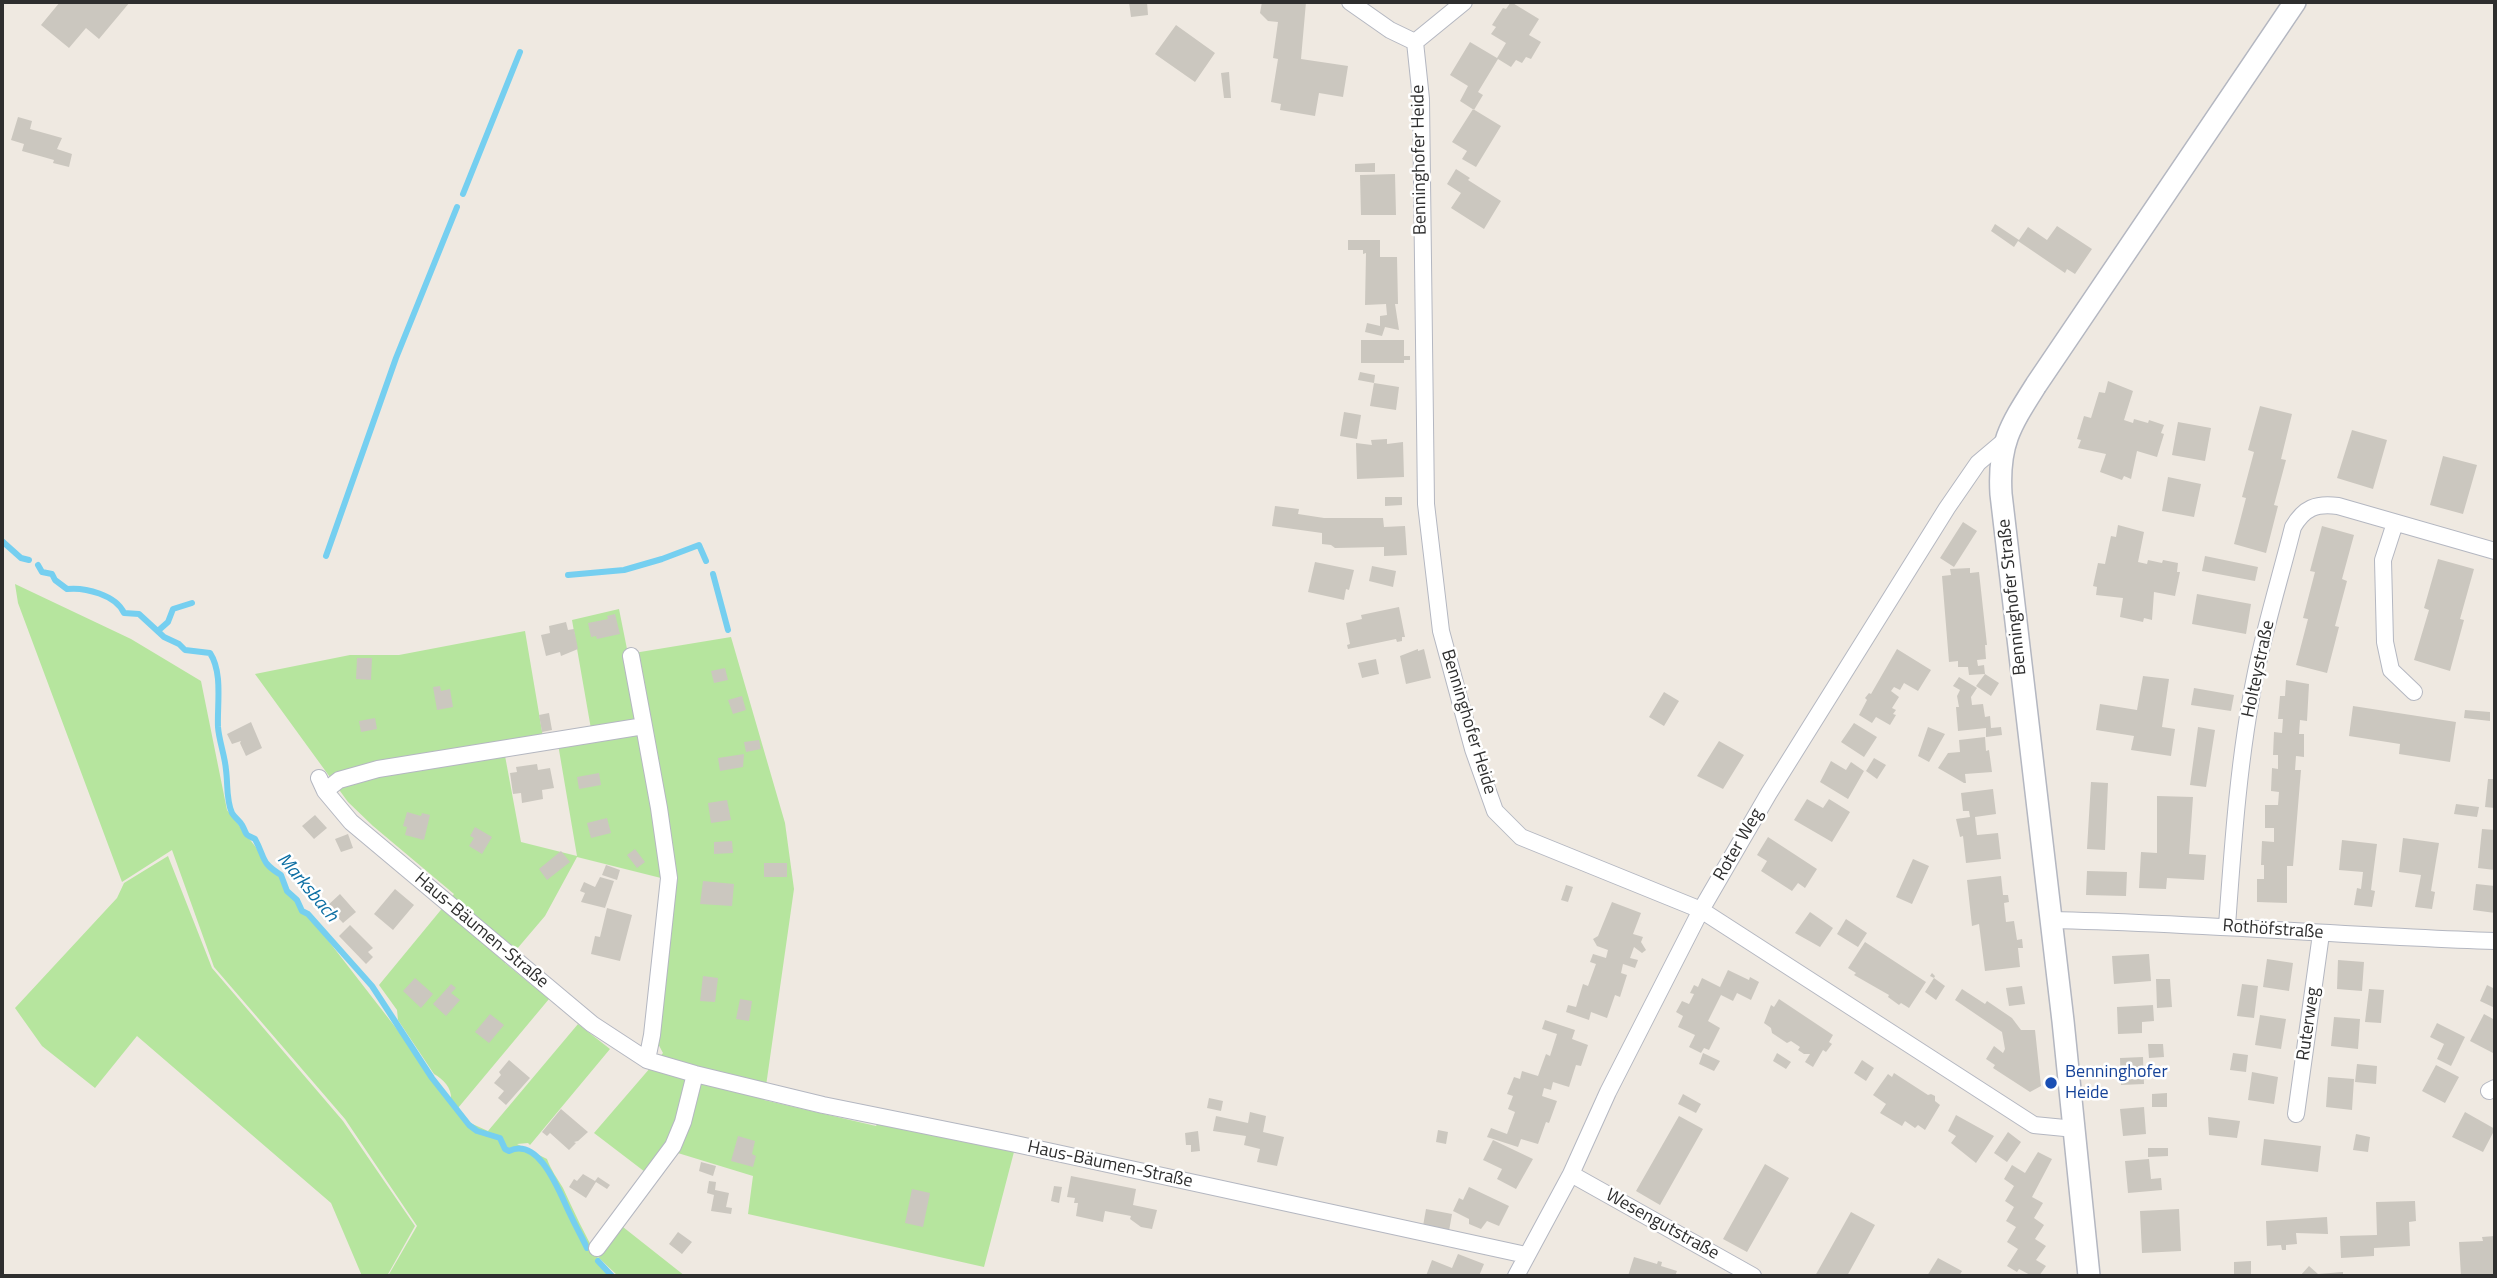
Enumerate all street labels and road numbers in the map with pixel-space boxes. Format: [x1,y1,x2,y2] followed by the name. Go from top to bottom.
[1408,85,1432,235] street label: Benninghofer Heide
[1994,518,2032,676] street label: Benninghofer Straße
[2238,618,2280,720] street label: Holteystraße
[1436,647,1500,797] street label: Benninghofer Heide
[1710,805,1768,885] street label: Roter Weg
[410,869,552,993] street label: Haus-Bäumen-Straße
[2222,916,2324,944] street label: Rothöfstraße
[2293,986,2325,1062] street label: Ruterweg
[1025,1137,1195,1193] street label: Haus-Bäumen-Straße
[1602,1185,1722,1265] street label: Wesengutstraße

